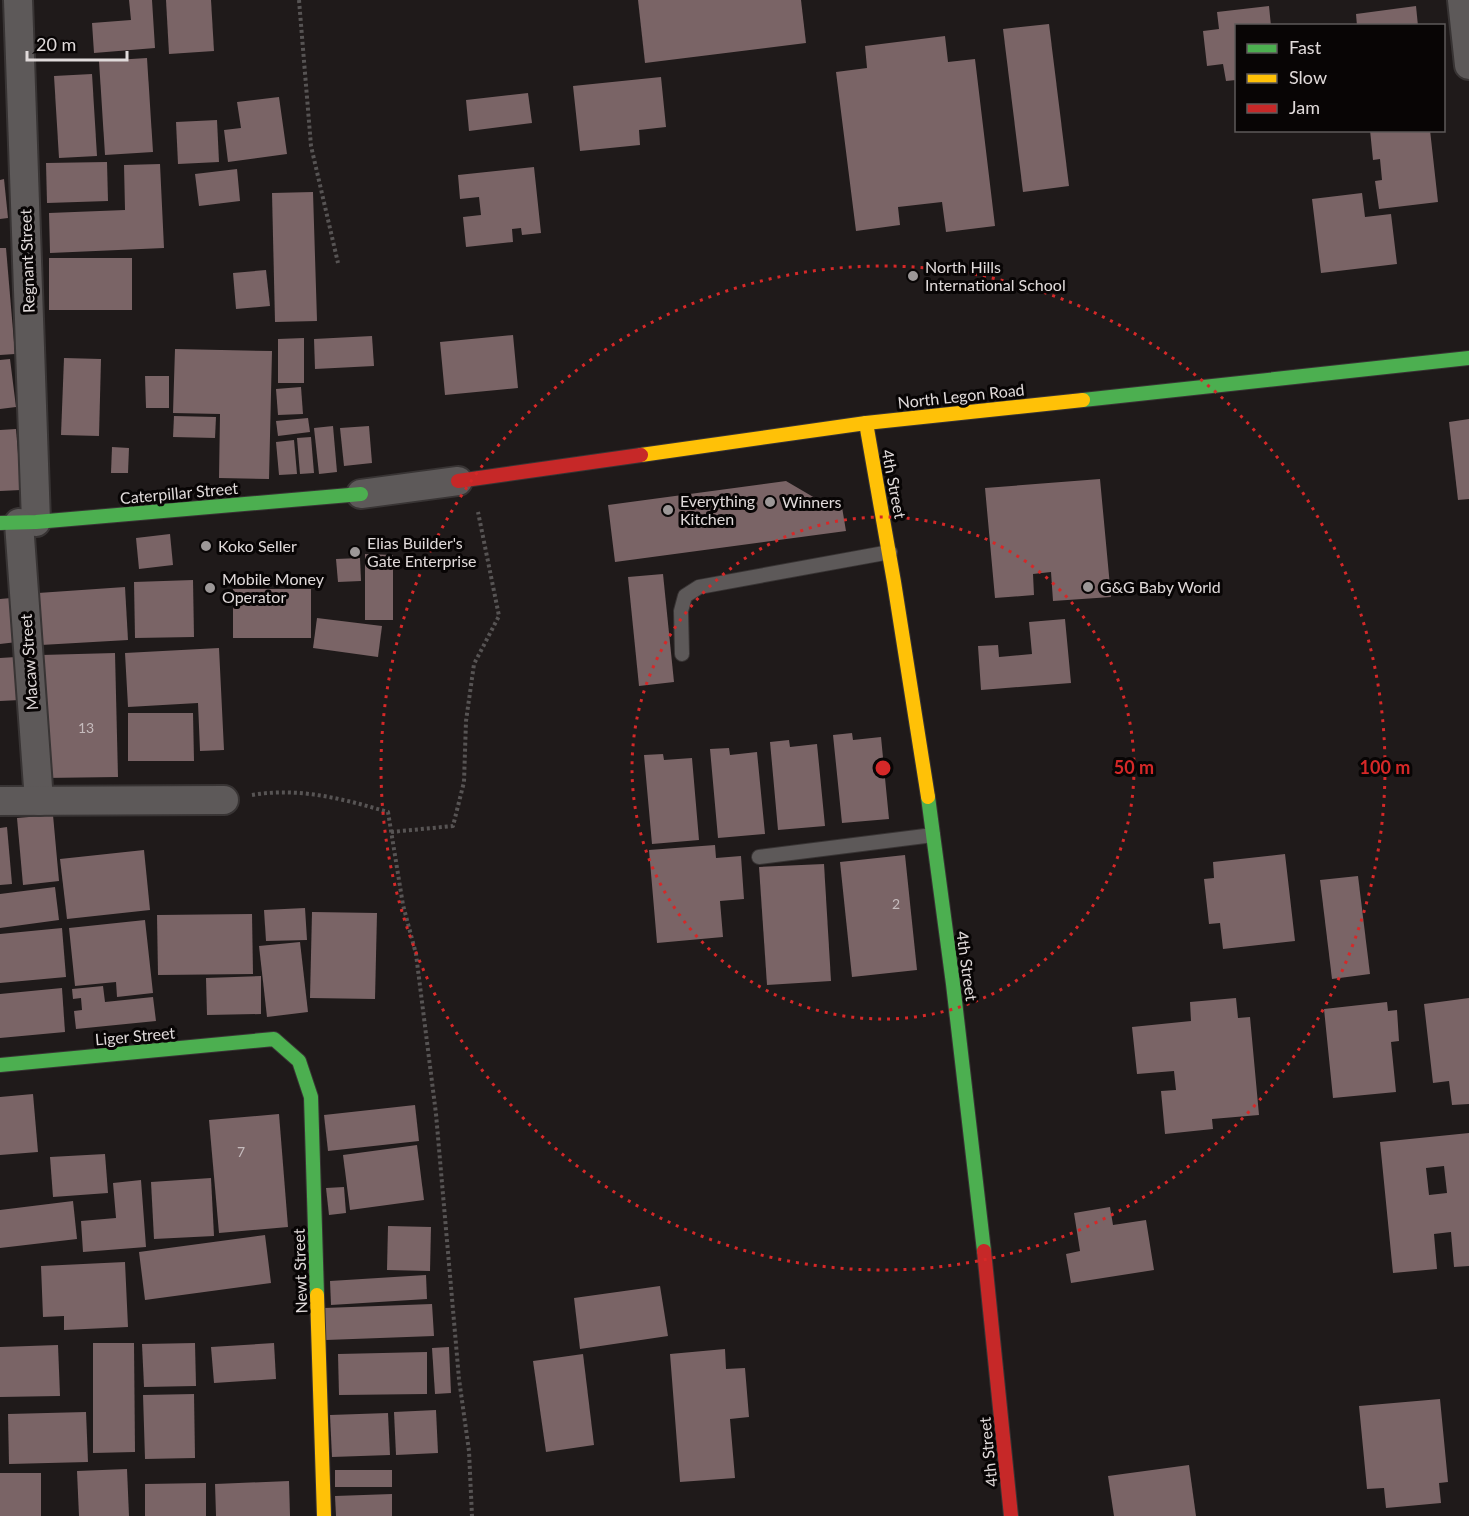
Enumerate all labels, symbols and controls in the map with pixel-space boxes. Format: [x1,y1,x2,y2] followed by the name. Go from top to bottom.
[27,24,128,62] scale bar
[1235,24,1445,132] legend
[36,33,76,55] text: 20 m
[1289,36,1322,58] text: Fast
[1289,66,1327,88] text: Slow
[1289,96,1320,118] text: Jam
[15,208,38,313] street label: Regnant Street
[925,257,1066,294] place label: North Hills International School
[906,269,920,283] marker: North Hills International School
[897,379,1025,412] street label: North Legon Road
[878,448,911,520] street label: 4th Street
[119,478,239,507] street label: Caterpillar Street
[680,491,755,528] place label: Everything Kitchen
[782,492,841,511] place label: Winners
[763,495,777,509] marker: Winners
[661,503,675,517] marker: Everything Kitchen
[367,533,477,570] place label: Elias Builder's Gate Enterprise
[218,536,297,555] place label: Koko Seller
[199,539,213,553] marker: Koko Seller
[348,545,362,559] marker: Elias Builder's Gate Enterprise
[222,569,325,606] place label: Mobile Money Operator
[1100,577,1221,596] place label: G&G Baby World
[1081,580,1095,594] marker: G&G Baby World
[203,581,217,595] marker: Mobile Money Operator
[16,613,41,711] street label: Macaw Street
[78,719,94,736] house number: 13
[1114,756,1154,778] text: 50 m
[1360,756,1410,778] text: 100 m
[873,758,893,778] centre of rings
[892,895,900,912] house number: 2
[953,930,982,1002] street label: 4th Street
[94,1023,176,1048] street label: Liger Street
[237,1143,245,1160] house number: 7
[289,1228,310,1314] street label: Newt Street
[974,1416,1001,1488] street label: 4th Street

